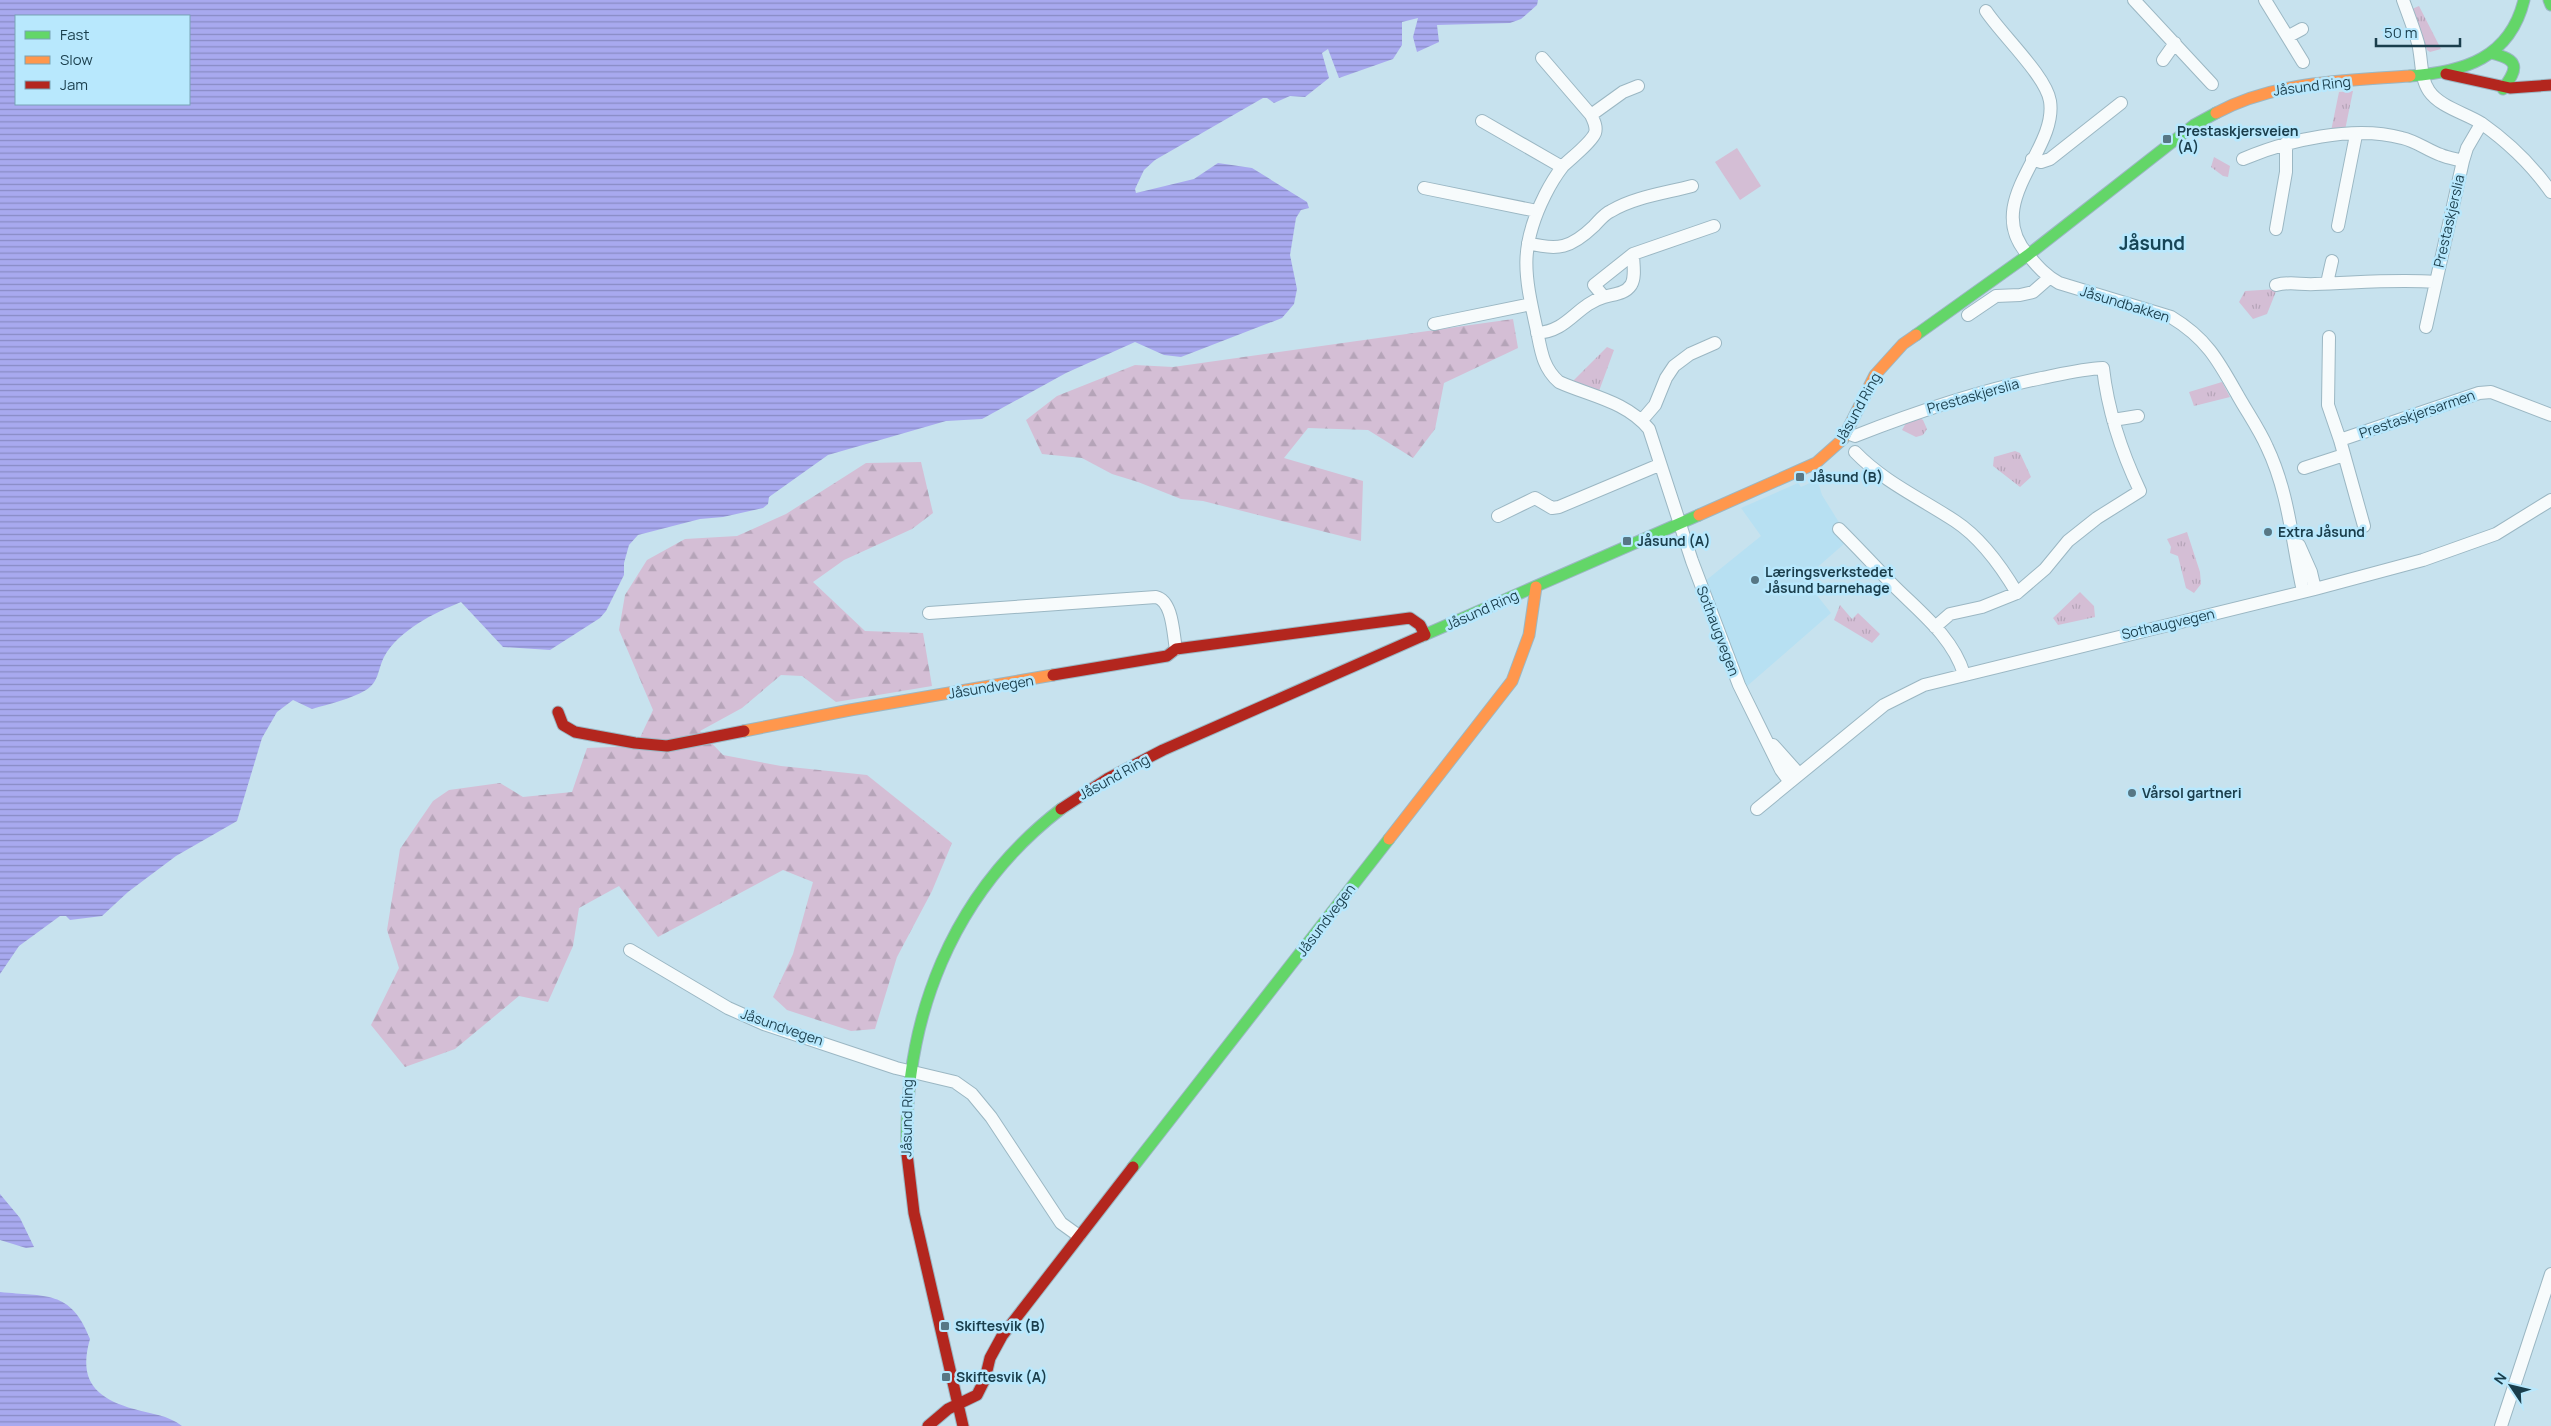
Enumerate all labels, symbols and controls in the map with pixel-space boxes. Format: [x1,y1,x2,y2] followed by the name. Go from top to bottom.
[15,15,190,105] legend
[2376,15,2460,47] scale bar
[2384,22,2418,43] text: 50 m
[60,24,89,45] text: Fast
[60,49,93,70] text: Slow
[2272,71,2352,100] street label: Jåsund Ring
[60,74,88,95] text: Jam
[2177,121,2299,156] place label: Prestaskjersveien (A)
[2161,133,2173,145] marker: Prestaskjersveien (A)
[2429,173,2468,269] street label: Prestaskjerslia
[2119,230,2185,256] district label: Jåsund
[2078,281,2172,326] street label: Jåsundbakken
[1830,369,1885,446] street label: Jåsund Ring
[1925,373,2021,418] street label: Prestaskjerslia
[2356,385,2477,442] street label: Prestaskjersarmen
[1810,467,1883,486] place label: Jåsund (B)
[1794,471,1806,483] marker: Jåsund (B)
[2278,522,2365,541] place label: Extra Jåsund
[2262,526,2274,538] marker: Extra Jåsund
[1637,531,1711,550] place label: Jåsund (A)
[1621,535,1633,547] marker: Jåsund (A)
[1765,562,1893,597] place label: Læringsverkstedet Jåsund barnehage
[1749,574,1761,586] marker: Læringsverkstedet Jåsund barnehage
[1693,583,1744,678] street label: Sothaugvegen
[1442,585,1521,634] street label: Jåsund Ring
[2120,604,2216,643] street label: Sothaugvegen
[947,670,1035,703] street label: Jåsundvegen
[1075,749,1152,804] street label: Jåsund Ring
[2142,783,2242,802] place label: Vårsol gartneri
[2126,787,2138,799] marker: Vårsol gartneri
[1292,880,1359,960] street label: Jåsundvegen
[738,1004,826,1050] street label: Jåsundvegen
[896,1079,917,1157] street label: Jåsund Ring
[955,1316,1046,1335] place label: Skiftesvik (B)
[939,1320,951,1332] marker: Skiftesvik (B)
[2486,1361,2536,1411] north arrow
[956,1367,1047,1386] place label: Skiftesvik (A)
[2489,1369,2511,1388] text: N
[940,1371,952,1383] marker: Skiftesvik (A)

